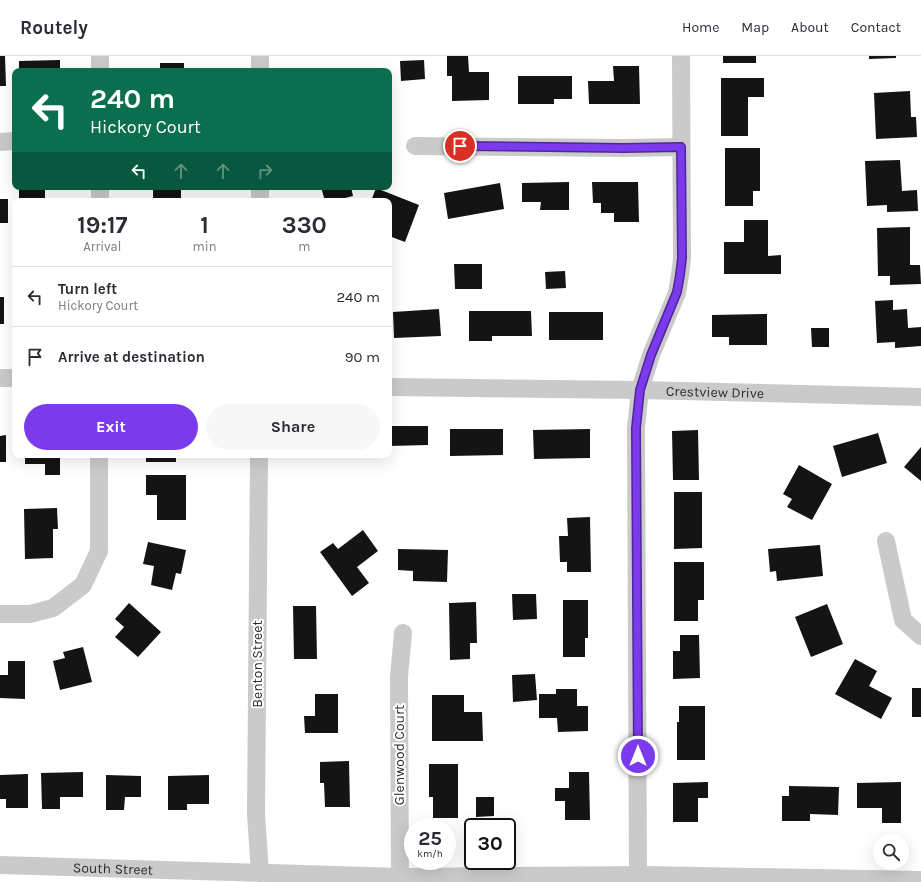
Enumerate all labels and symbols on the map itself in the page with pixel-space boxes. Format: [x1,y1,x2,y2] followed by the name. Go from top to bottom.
[443,129,477,163] pin
[666,382,764,402] street label: Crestview Drive
[249,620,266,708] street label: Benton Street
[391,705,408,805] street label: Glenwood Court
[617,735,659,777] position arrow
[464,818,516,870] speed limit sign: 30
[73,859,153,878] street label: South Street

